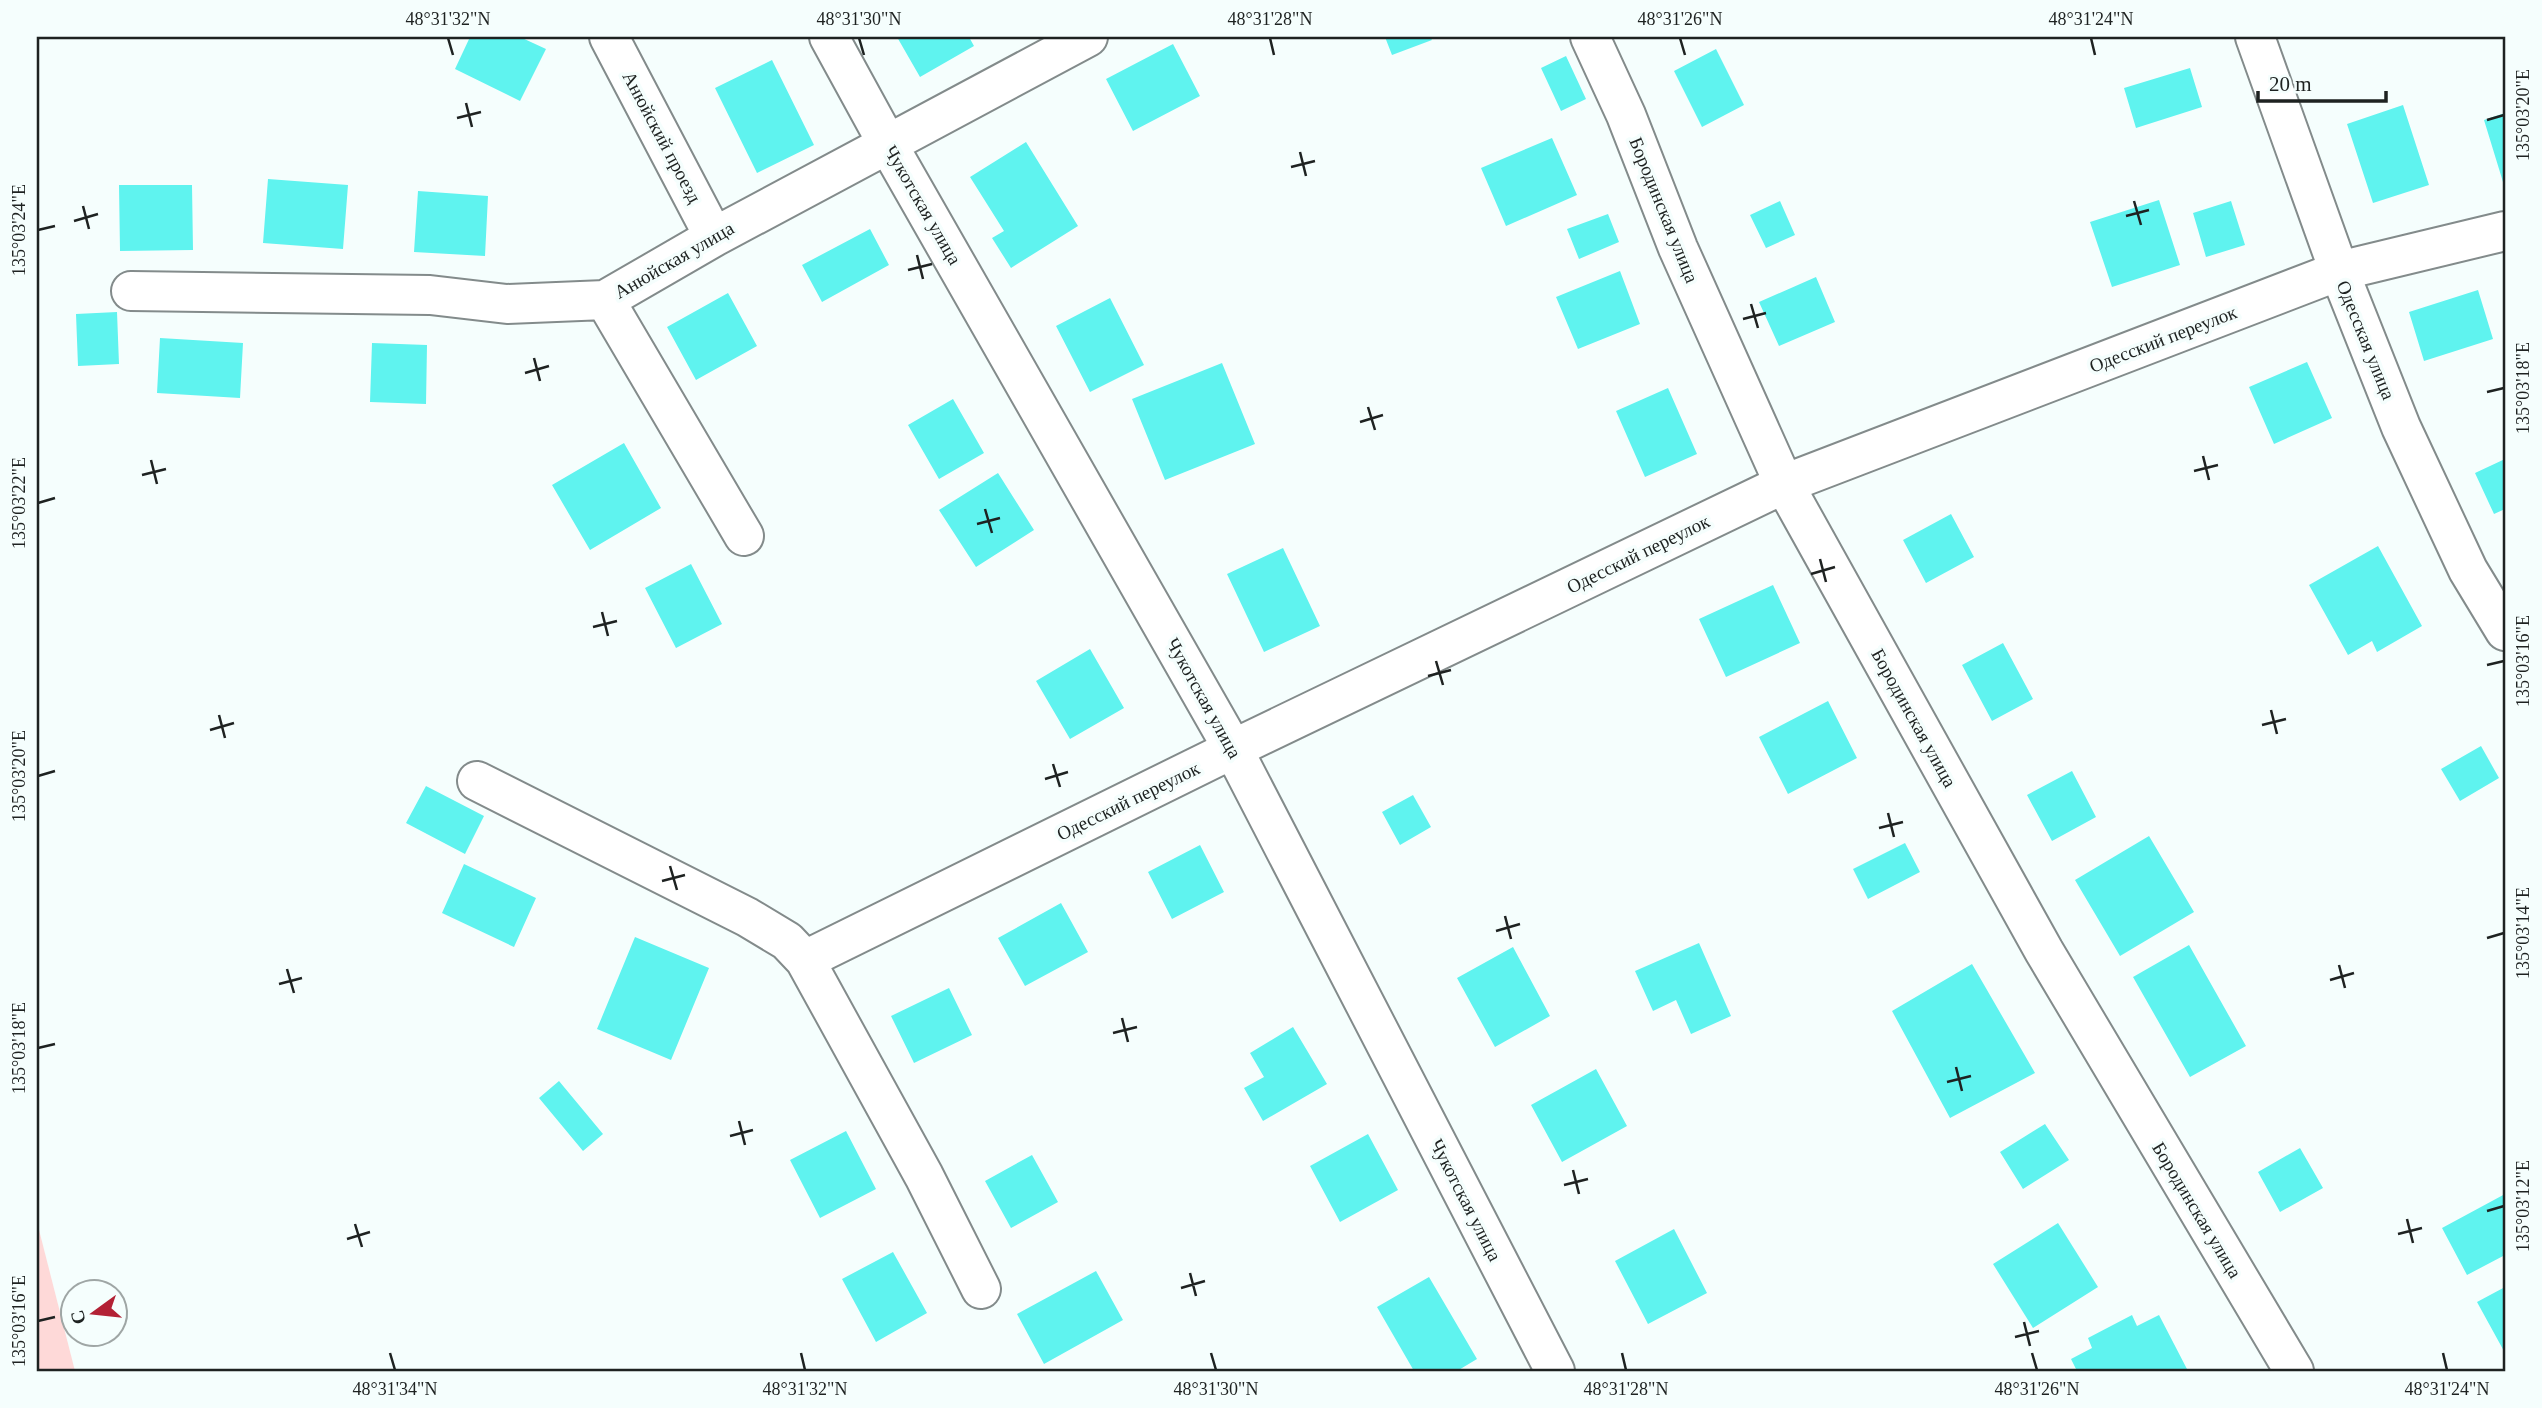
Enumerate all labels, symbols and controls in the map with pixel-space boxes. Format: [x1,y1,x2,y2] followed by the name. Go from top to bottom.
[406,9,490,29] text: 48°31'32"N
[817,9,901,29] text: 48°31'30"N
[1228,9,1312,29] text: 48°31'28"N
[1638,9,1722,29] text: 48°31'26"N
[2049,9,2133,29] text: 48°31'24"N
[2258,60,2386,104] scale bar
[618,68,706,207] street label: Анюйский проезд
[2513,69,2533,161] text: 135°03'20"E
[2269,72,2312,96] text: 20 m
[1625,134,1703,286] street label: Бородинская улица
[880,142,966,269] street label: Чукотская улица
[9,184,29,276] text: 135°03'24"E
[611,217,738,303] street label: Анюйская улица
[2333,277,2400,403] street label: Одесская улица
[2086,301,2240,377] street label: Одесский переулок
[2513,342,2533,434] text: 135°03'18"E
[9,457,29,549] text: 135°03'22"E
[1563,510,1713,598] street label: Одесский переулок
[2513,615,2533,707] text: 135°03'16"E
[1162,634,1246,762] street label: Чукотская улица
[1867,645,1961,791] street label: Бородинская улица
[9,730,29,822] text: 135°03'20"E
[1053,757,1203,845] street label: Одесский переулок
[2513,887,2533,979] text: 135°03'14"E
[9,1002,29,1094] text: 135°03'18"E
[1426,1135,1506,1265] street label: Чукотская улица
[2148,1138,2246,1282] street label: Бородинская улица
[2513,1160,2533,1252] text: 135°03'12"E
[9,1275,29,1367] text: 135°03'16"E
[60,1278,130,1348] north arrow
[66,1308,90,1327] text: С
[353,1379,437,1399] text: 48°31'34"N
[763,1379,847,1399] text: 48°31'32"N
[1174,1379,1258,1399] text: 48°31'30"N
[1584,1379,1668,1399] text: 48°31'28"N
[1995,1379,2079,1399] text: 48°31'26"N
[2405,1379,2489,1399] text: 48°31'24"N

